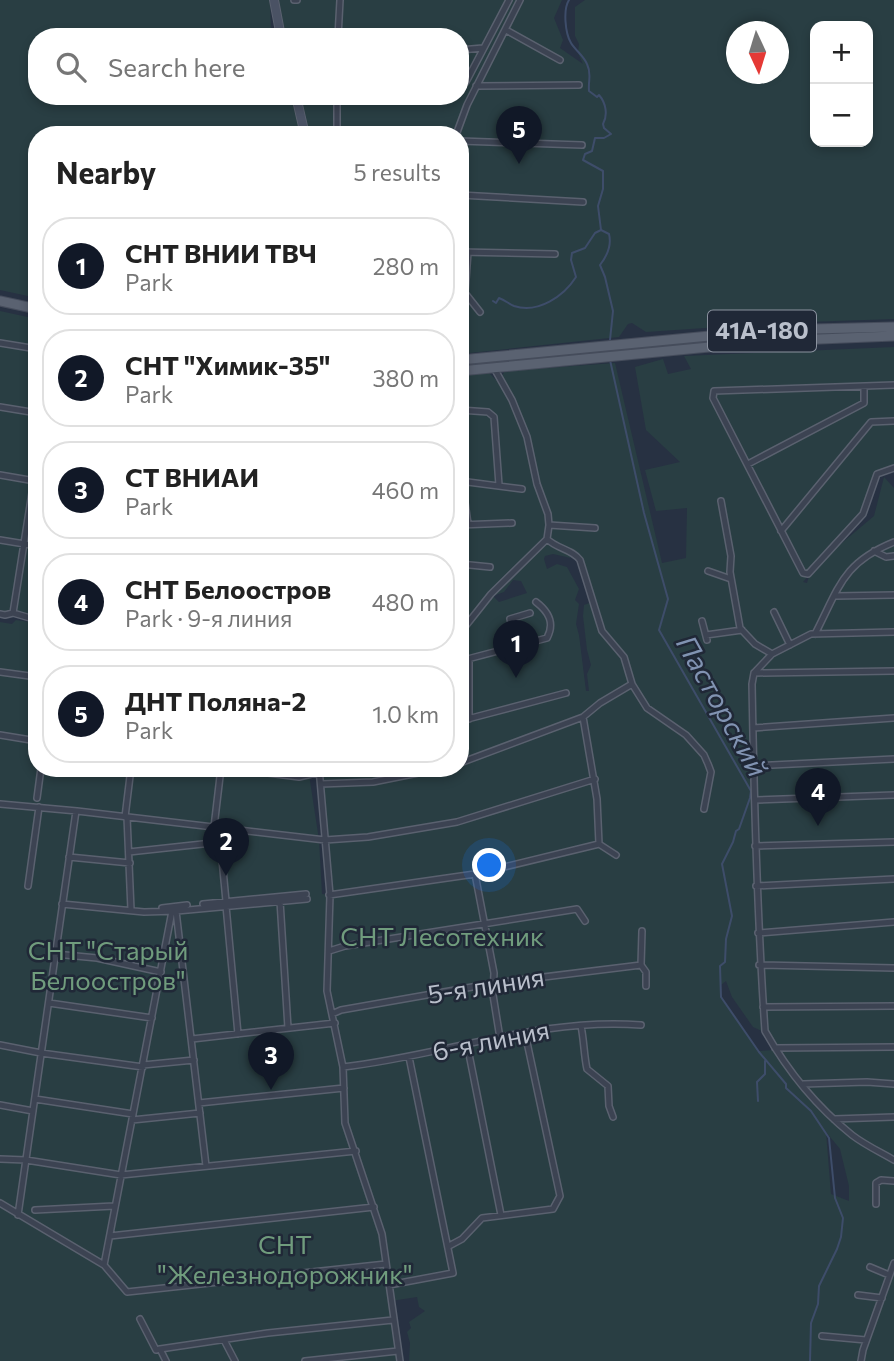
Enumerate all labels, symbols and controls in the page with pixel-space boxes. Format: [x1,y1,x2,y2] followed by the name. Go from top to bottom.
[726,21,789,84] north arrow
[810,21,873,147] map controls
[810,21,873,84] button: +
[28,28,469,105] search box
[52,48,90,86] icon: search
[108,51,246,82] text: Search here
[810,84,873,147] button: −
[496,106,542,164] pin: 5
[56,153,156,190] text: Nearby
[353,158,441,186] text: 5 results
[125,237,317,268] text: СНТ ВНИИ ТВЧ
[76,252,86,280] text: 1
[373,252,439,280] text: 280 m
[125,268,173,296] text: Park
[708,310,816,352] road number: 41А-180
[125,349,330,380] text: СНТ "Химик-35"
[74,364,88,392] text: 2
[372,364,439,392] text: 380 m
[125,380,173,408] text: Park
[125,461,259,492] text: СТ ВНИАИ
[74,476,88,504] text: 3
[372,476,439,504] text: 460 m
[125,492,173,520] text: Park
[125,573,331,604] text: СНТ Белоостров
[74,588,88,616] text: 4
[372,588,439,616] text: 480 m
[125,604,292,632] text: Park · 9-я линия
[493,620,539,678] pin: 1
[670,629,776,782] water label: Пасторский
[125,685,306,716] text: ДНТ Поляна-2
[74,700,88,728] text: 5
[372,700,439,728] text: 1.0 km
[125,716,173,744] text: Park
[795,768,841,826] pin: 4
[203,818,249,876] pin: 2
[472,848,506,882] your location
[340,920,544,951] park label: СНТ Лесотехник
[28,934,188,995] park label: СНТ "Старый Белоостров"
[425,960,546,1009] street label: 5-я линия
[429,1013,552,1066] street label: 6-я линия
[248,1032,294,1090] pin: 3
[157,1228,413,1289] park label: СНТ "Железнодорожник"

